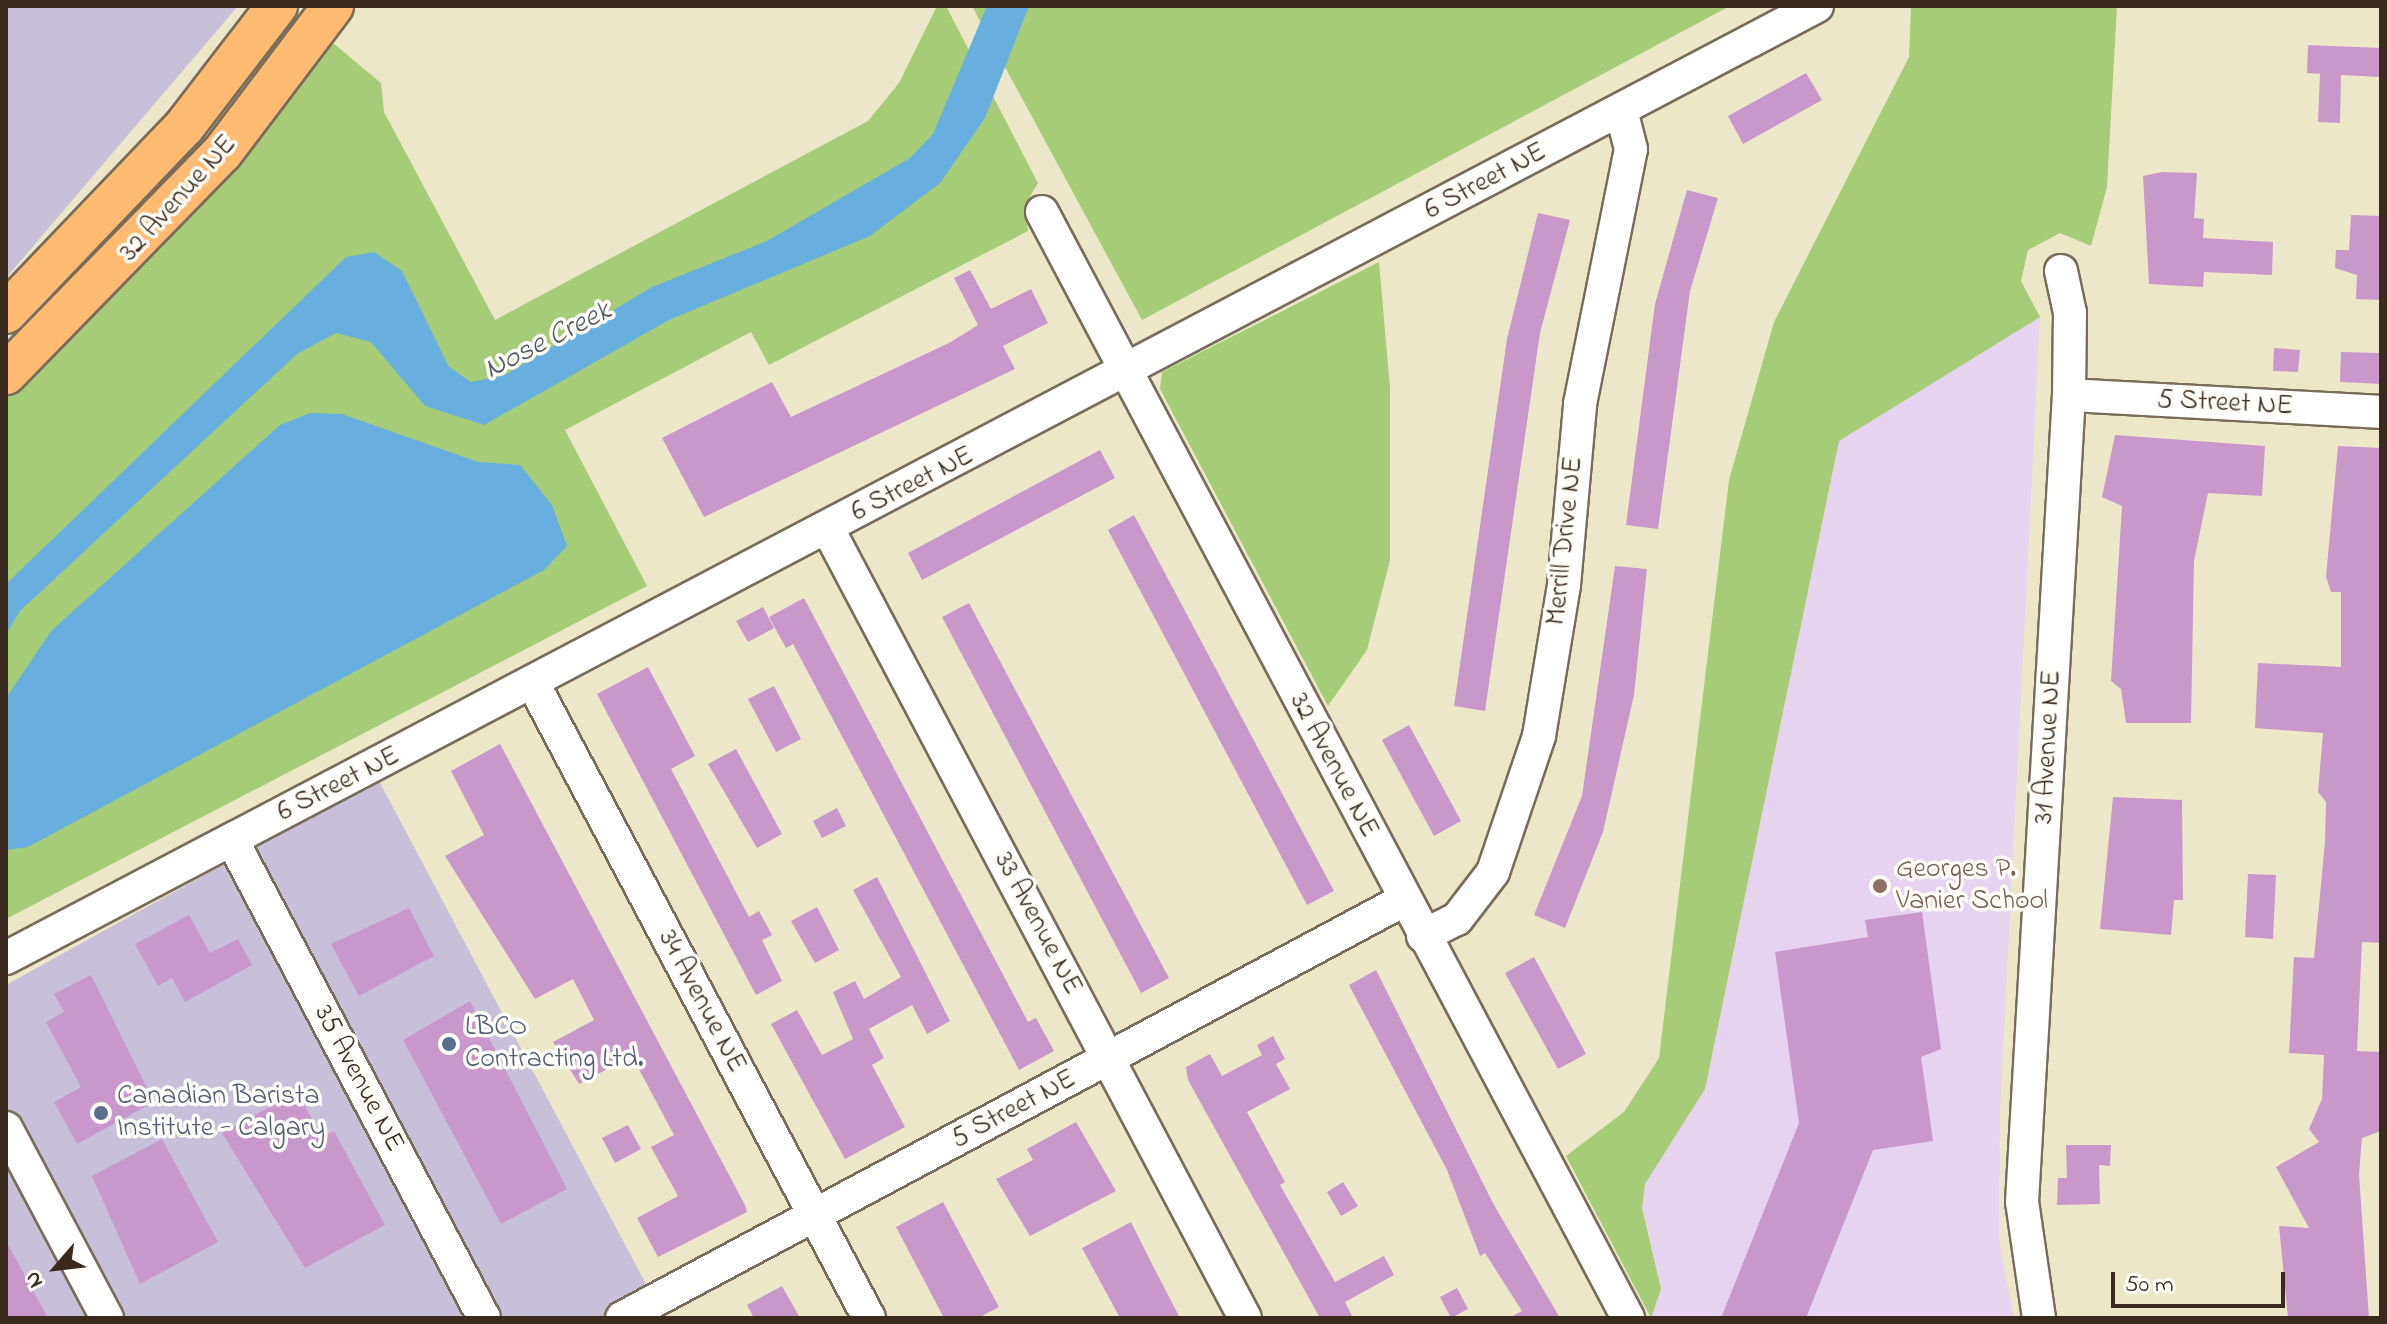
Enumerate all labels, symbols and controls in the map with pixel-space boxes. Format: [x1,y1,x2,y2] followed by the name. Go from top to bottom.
[113,129,245,269] street label: 32 Avenue NE
[1420,136,1552,228] street label: 6 Street NE
[478,294,618,388] water label: Nose Creek
[2156,384,2294,424] street label: 5 Street NE
[846,440,980,530] street label: 6 Street NE
[1540,455,1592,627] street label: Merrill Drive NE
[2028,669,2070,825] street label: 31 Avenue NE
[1281,688,1385,844] street label: 32 Avenue NE
[272,740,406,830] street label: 6 Street NE
[985,847,1089,1001] street label: 33 Avenue NE
[1896,853,2048,919] place label: Georges P. Vanier School
[1871,877,1889,895] marker: Georges P. Vanier School
[649,925,753,1079] street label: 34 Avenue NE
[305,1000,411,1158] street label: 35 Avenue NE
[465,1011,643,1077] place label: LBCO Contracting Ltd.
[440,1035,458,1053] marker: LBCO Contracting Ltd.
[946,1063,1082,1157] street label: 5 Street NE
[117,1080,325,1146] place label: Canadian Barista Institute - Calgary
[92,1104,110,1122] marker: Canadian Barista Institute - Calgary
[16,1228,96,1308] north arrow
[2115,1256,2289,1306] scale bar
[17,1265,52,1293] text: N
[2125,1268,2174,1303] text: 50 m

